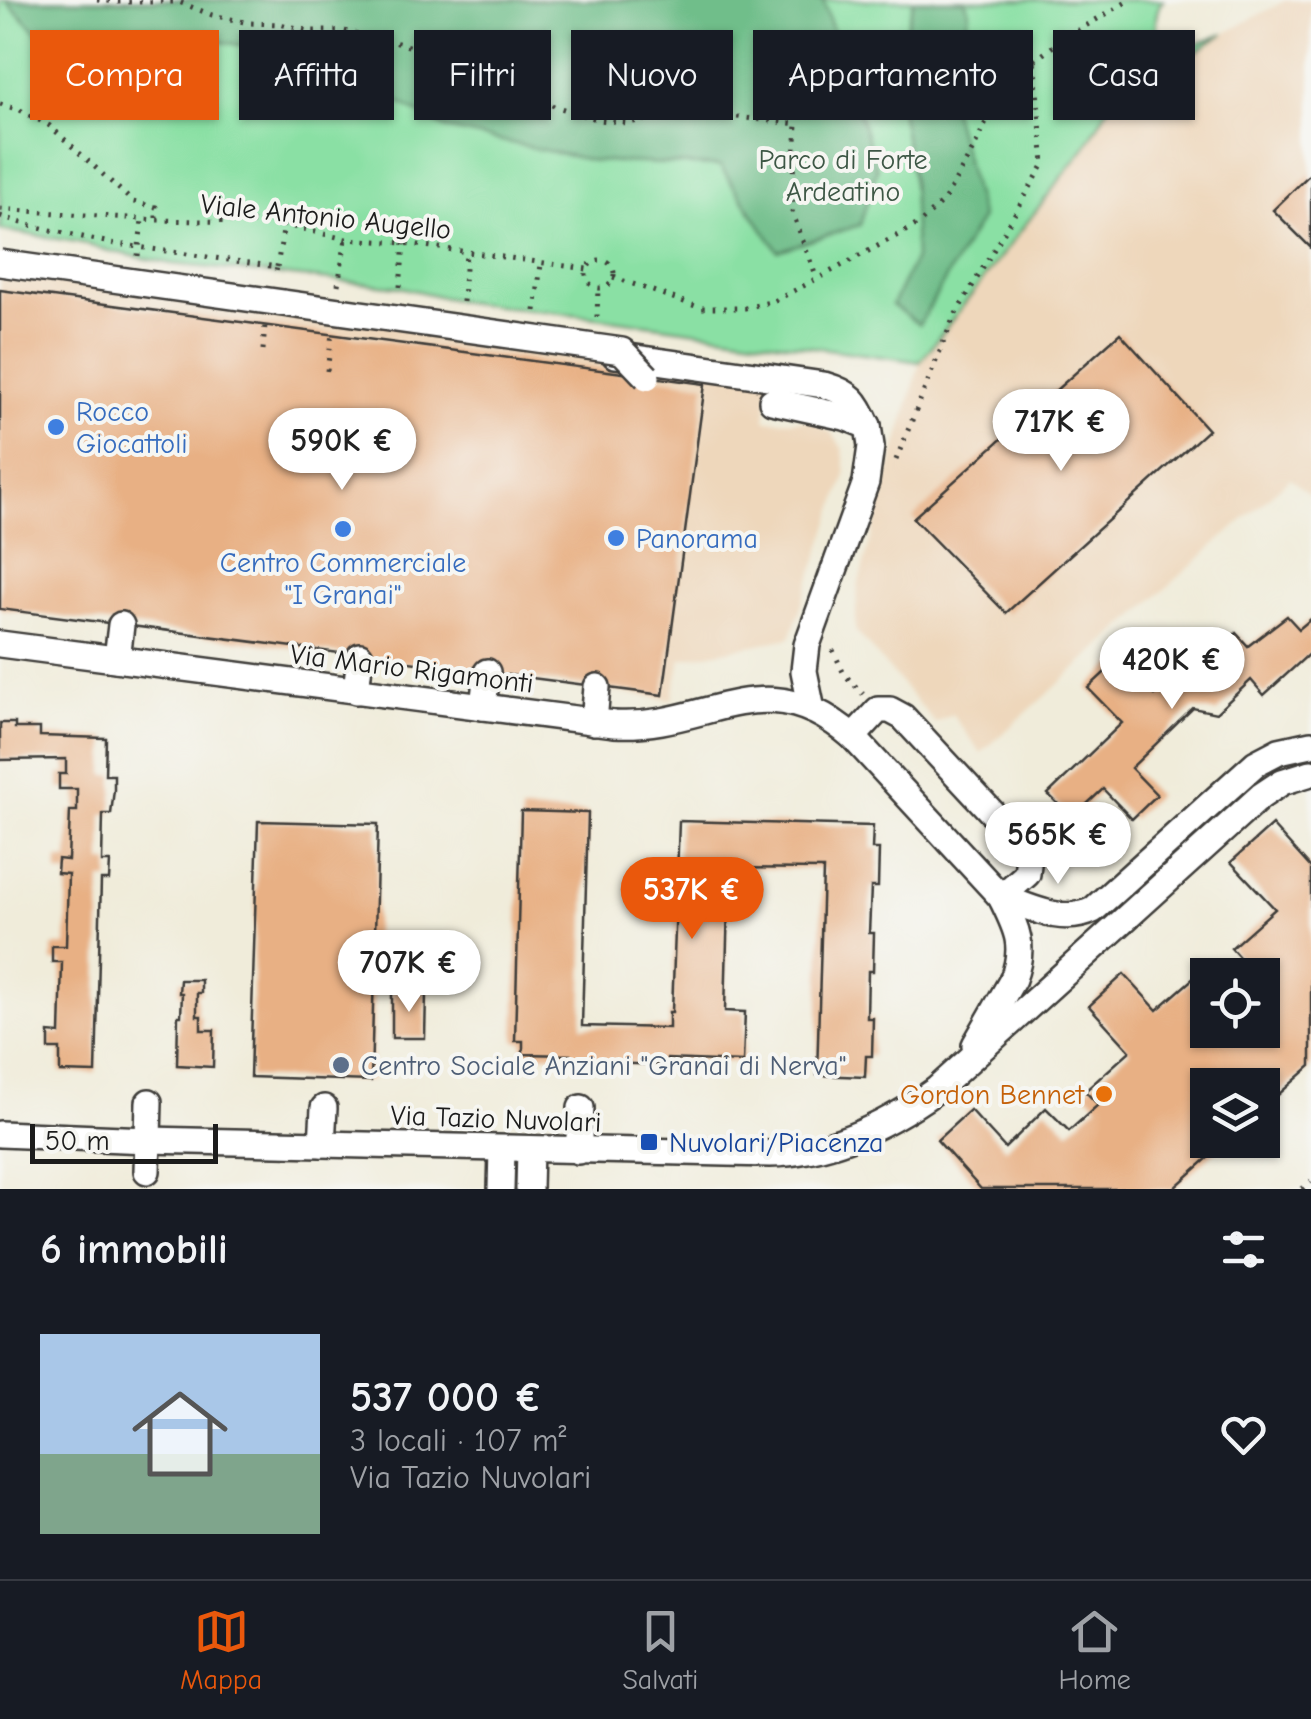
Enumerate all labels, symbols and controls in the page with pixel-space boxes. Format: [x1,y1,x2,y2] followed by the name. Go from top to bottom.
[30,30,219,120] chip: Compra
[239,30,394,120] chip: Affitta
[414,30,551,120] chip: Filtri
[571,30,733,120] chip: Nuovo
[753,30,1033,120] chip: Appartamento
[1053,30,1195,120] chip: Casa
[758,144,928,208] park label: Parco di Forte Ardeatino
[199,188,453,246] street label: Viale Antonio Augello
[980,389,1142,474] pin: 717K €
[76,396,188,460] place label: Rocco Giocattoli
[1015,403,1107,440] text: 717K €
[261,408,423,493] pin: 590K €
[45,416,67,438] marker: Rocco Giocattoli
[290,422,394,459] text: 590K €
[332,518,354,540] marker: Centro Commerciale "I Granai"
[636,523,758,555] place label: Panorama
[605,527,627,549] marker: Panorama
[220,547,466,611] place label: Centro Commerciale "I Granai"
[1091,627,1253,712] pin: 420K €
[288,638,535,700] street label: Via Mario Rigamonti
[1122,641,1222,678] text: 420K €
[977,802,1139,887] pin: 565K €
[1007,816,1109,853] text: 565K €
[611,857,773,942] pin: 537K €
[643,871,741,908] text: 537K €
[328,930,490,1015] pin: 707K €
[360,944,458,981] text: 707K €
[1190,958,1280,1158] map controls
[1190,958,1280,1048] button: locate
[361,1050,846,1082] place label: Centro Sociale Anziani "Granai di Nerva"
[330,1054,352,1076] marker: Centro Sociale Anziani "Granai di Nerva"
[1190,1068,1280,1158] button: layers
[900,1079,1085,1111] place label: Gordon Bennet
[1093,1083,1115,1105] marker: Gordon Bennet
[390,1099,602,1139] street label: Via Tazio Nuvolari
[30,1119,218,1164] scale bar
[45,1125,110,1157] text: 50 m
[669,1127,883,1159] place label: Nuvolari/Piacenza
[638,1131,660,1153] marker: Nuvolari/Piacenza
[1216,1222,1271,1277] icon: filters
[40,1225,228,1274] text: 6 immobili
[350,1373,543,1422] text: 537 000 €
[120,1374,240,1494] icon: home
[1216,1407,1271,1462] icon: heart
[350,1422,566,1459] text: 3 locali · 107 m²
[350,1459,591,1496] text: Via Tazio Nuvolari
[180,1604,262,1696] tab: Mappa
[622,1604,698,1696] tab: Salvati
[1059,1604,1131,1696] tab: Home

